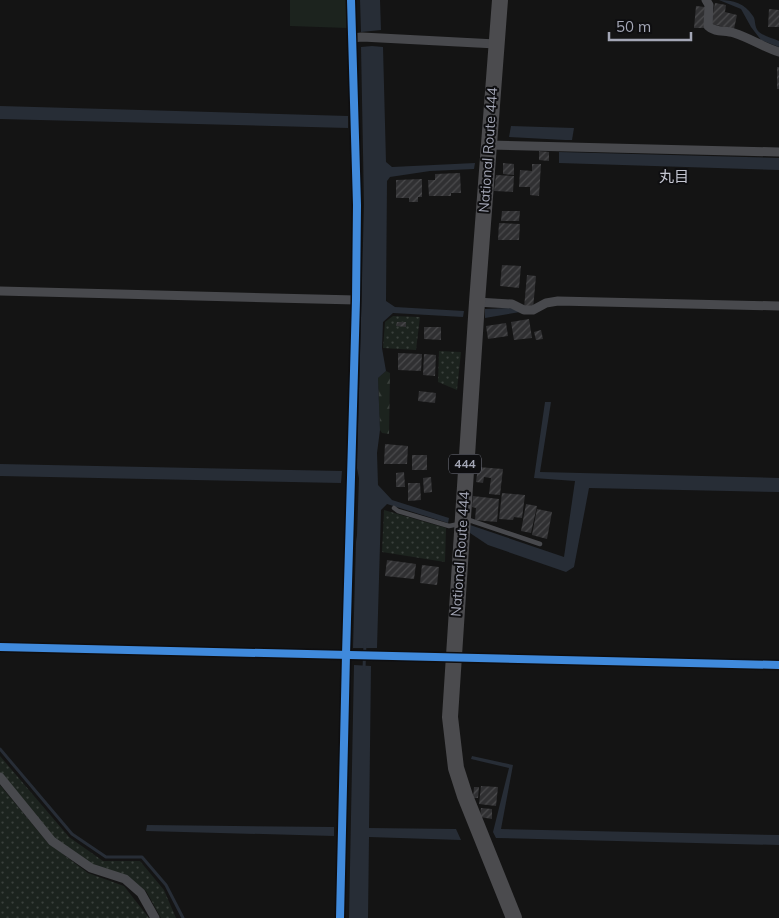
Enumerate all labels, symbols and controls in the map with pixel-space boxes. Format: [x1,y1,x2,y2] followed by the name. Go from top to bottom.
[609,10,692,42] scale bar
[616,17,651,36] text: 50 m
[475,86,501,213] street label: National Route 444
[659,167,689,186] district label: 丸目
[449,454,481,474] road number: 444
[447,490,473,617] street label: National Route 444

